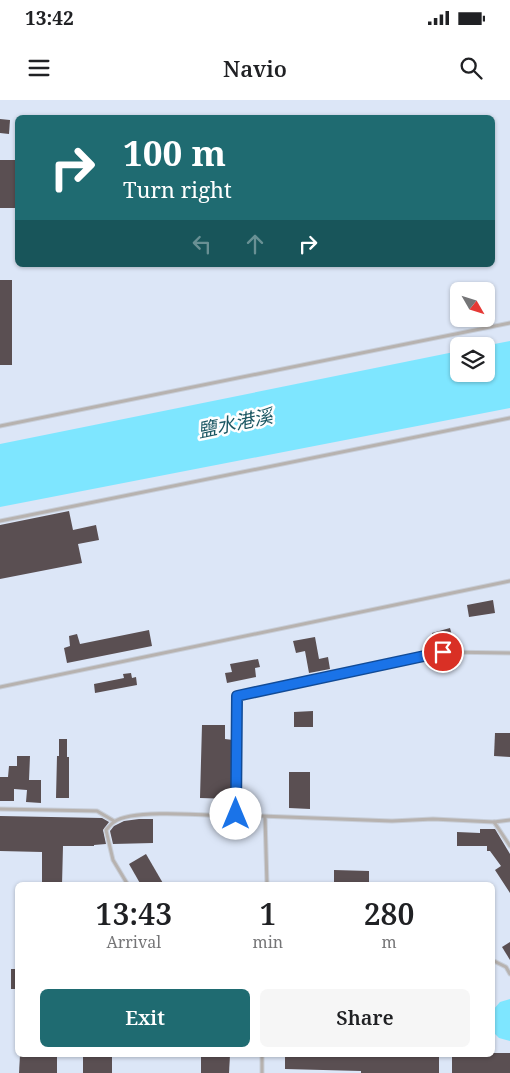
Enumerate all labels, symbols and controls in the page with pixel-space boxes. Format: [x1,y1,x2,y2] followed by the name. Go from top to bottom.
[25,5,74,31] text: 13:42
[223,53,287,83] text: Navio
[25,54,53,82] icon: menu
[457,54,485,82] icon: search
[123,129,226,176] text: 100 m
[40,135,105,200] icon: right
[123,174,232,204] text: Turn right
[188,230,216,258] icon: left
[241,230,269,258] icon: ahead
[294,230,322,258] icon: right
[450,282,495,328] north arrow
[450,282,495,382] map controls
[450,337,495,382] button: layers
[195,402,278,444] water label: 鹽水港溪
[422,631,464,673] pin
[429,638,457,666] icon: arrive
[209,787,261,839] position arrow
[96,893,172,934] text: 13:43
[259,893,276,934] text: 1
[364,893,414,934] text: 280
[106,931,161,953] text: Arrival
[253,931,283,953] text: min
[382,931,397,953] text: m
[40,989,250,1047] button: Exit
[260,989,470,1047] button: Share

